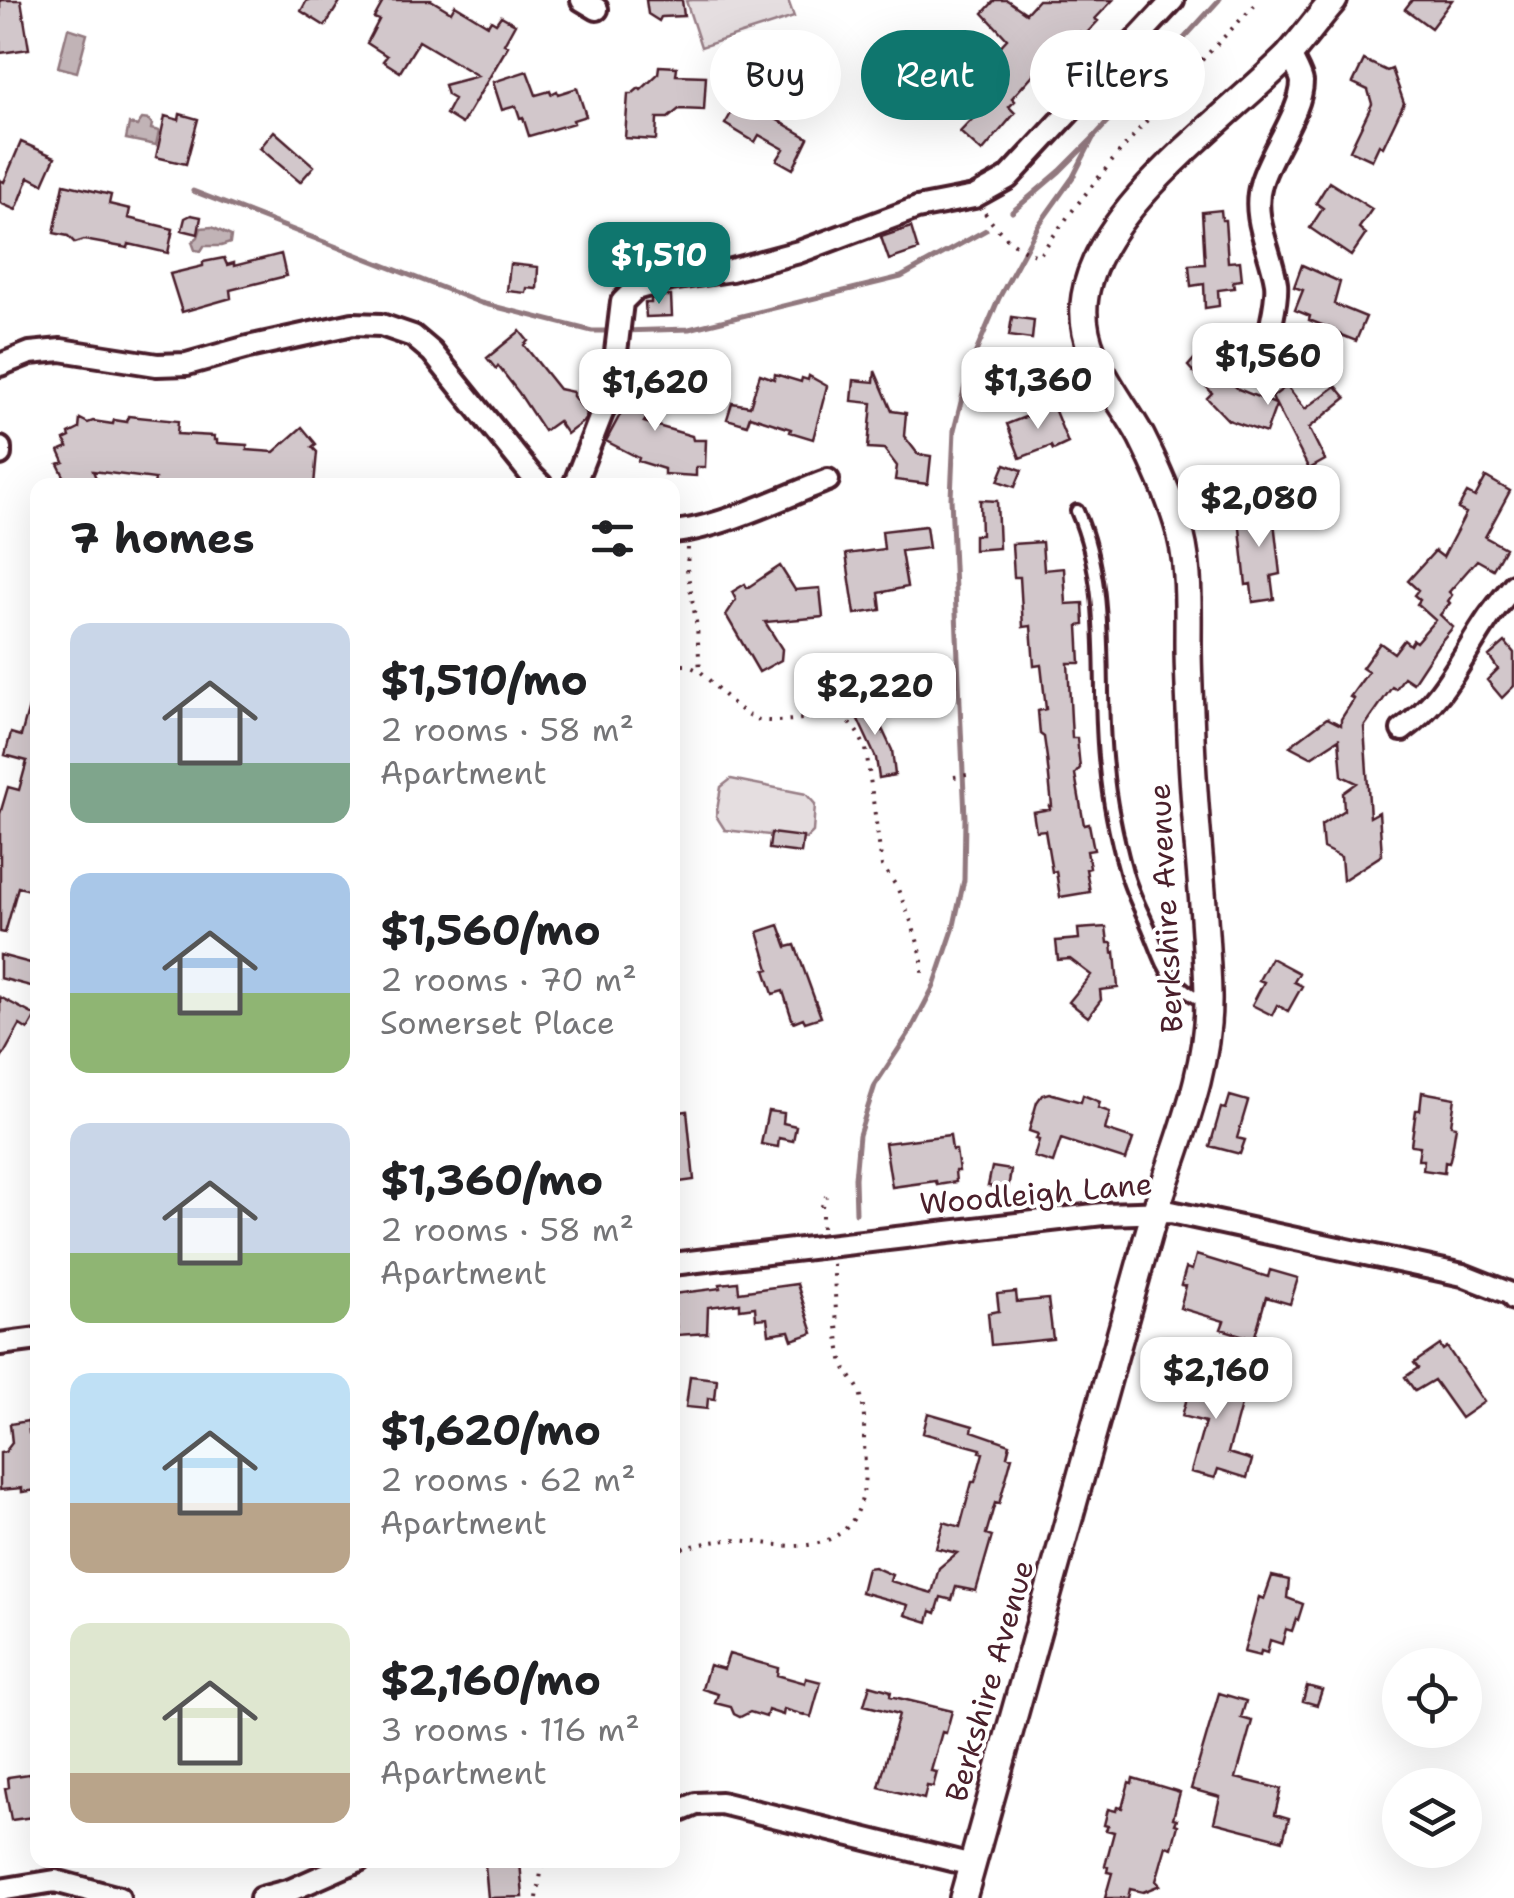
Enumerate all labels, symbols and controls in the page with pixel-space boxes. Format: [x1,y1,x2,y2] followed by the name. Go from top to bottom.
[710,30,841,120] chip: Buy
[861,30,1010,120] chip: Rent
[1030,30,1205,120] chip: Filters
[578,222,740,307] pin: $1,510
[610,233,708,276] text: $1,510
[1187,323,1349,408] pin: $1,560
[1214,334,1322,377] text: $1,560
[957,347,1119,432] pin: $1,360
[574,349,736,434] pin: $1,620
[983,358,1093,401] text: $1,360
[601,360,709,403] text: $1,620
[1178,465,1340,550] pin: $2,080
[1200,476,1318,519] text: $2,080
[70,510,255,566] text: 7 homes
[585,511,640,566] icon: filters
[380,652,588,708] text: $1,510/mo
[794,653,956,738] pin: $2,220
[150,663,270,783] icon: home
[816,664,934,707] text: $2,220
[380,708,634,751] text: 2 rooms · 58 m²
[380,751,547,794] text: Apartment
[1138,782,1193,1034] street label: Berkshire Avenue
[380,902,601,958] text: $1,560/mo
[150,913,270,1033] icon: home
[380,958,637,1001] text: 2 rooms · 70 m²
[380,1001,615,1044] text: Somerset Place
[380,1152,603,1208] text: $1,360/mo
[150,1163,270,1283] icon: home
[918,1163,1154,1224] street label: Woodleigh Lane
[380,1208,634,1251] text: 2 rooms · 58 m²
[380,1251,547,1294] text: Apartment
[1135,1337,1297,1422] pin: $2,160
[1162,1348,1270,1391] text: $2,160
[380,1402,601,1458] text: $1,620/mo
[150,1413,270,1533] icon: home
[380,1458,636,1501] text: 2 rooms · 62 m²
[380,1501,547,1544] text: Apartment
[935,1555,1044,1807] street label: Berkshire Avenue
[1382,1648,1482,1868] map controls
[1382,1648,1482,1748] button: locate
[380,1652,601,1708] text: $2,160/mo
[150,1663,270,1783] icon: home
[380,1708,640,1751] text: 3 rooms · 116 m²
[380,1751,547,1794] text: Apartment
[1382,1768,1482,1868] button: layers

